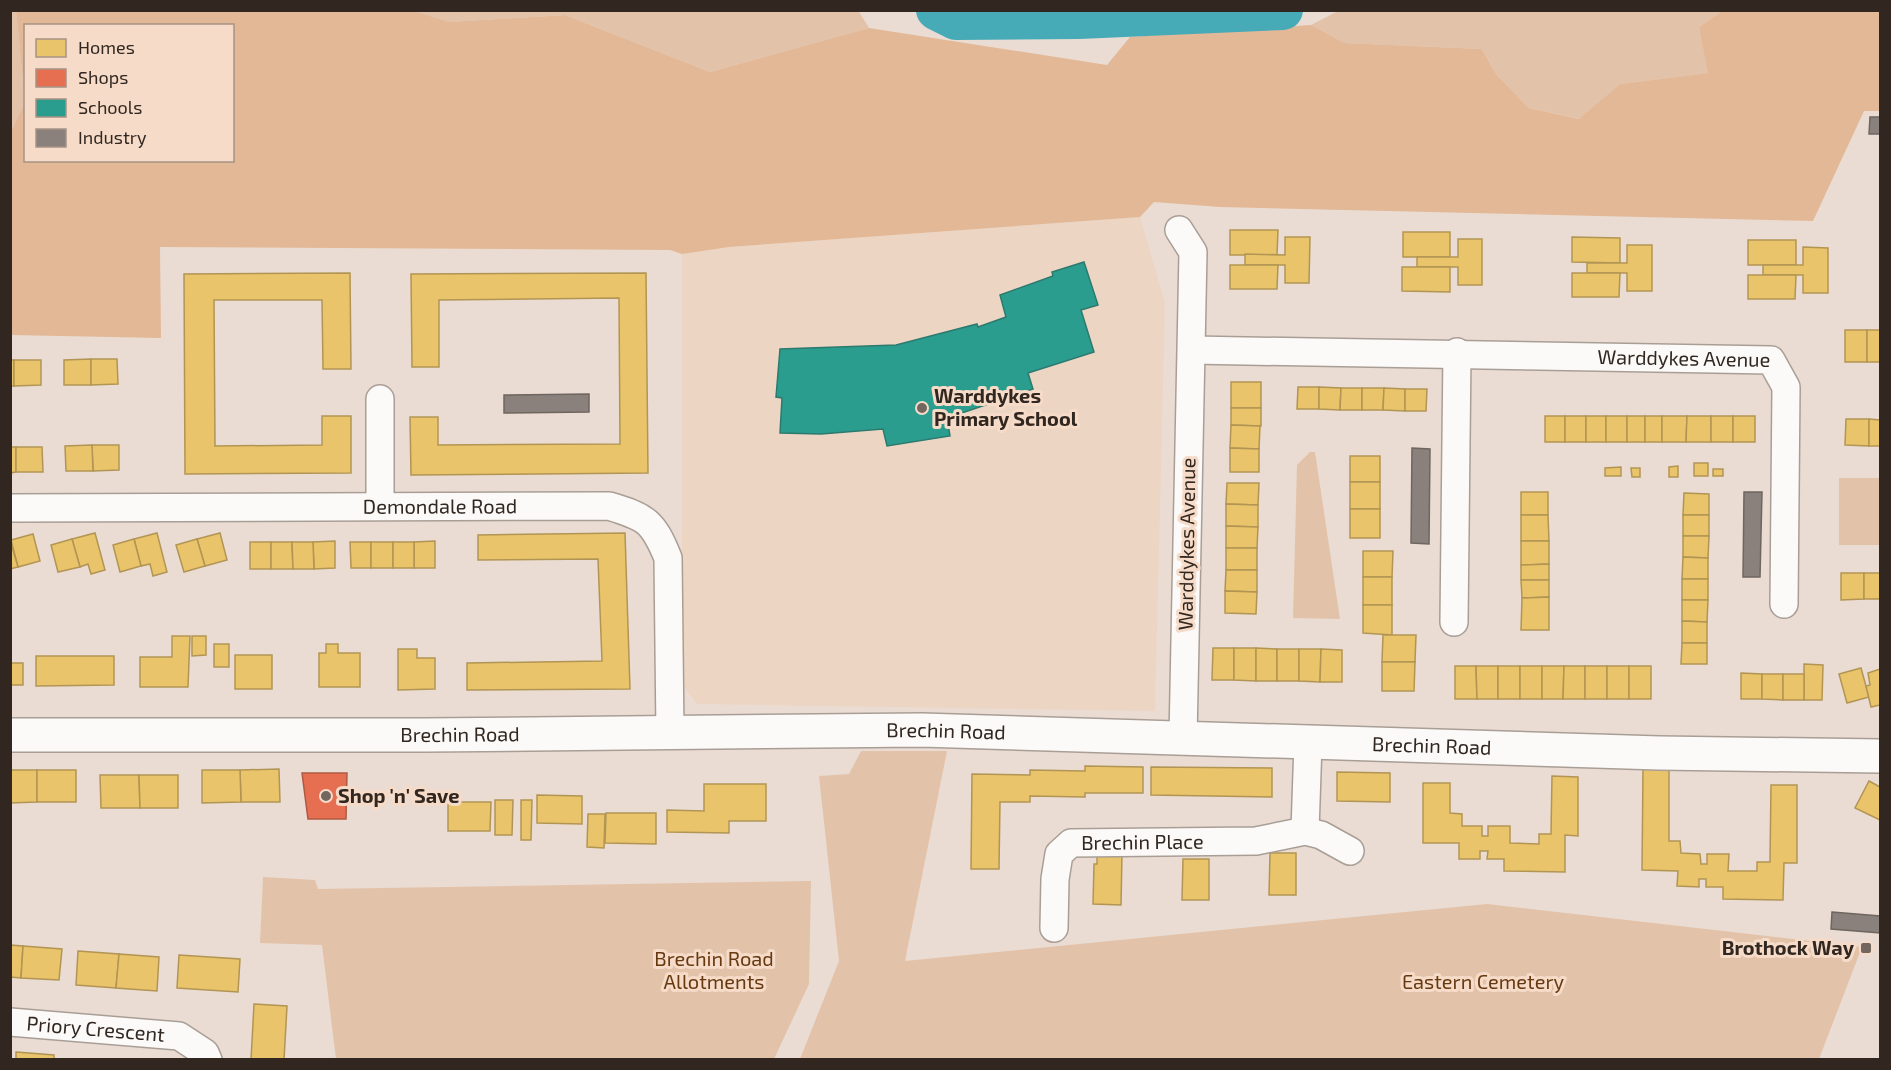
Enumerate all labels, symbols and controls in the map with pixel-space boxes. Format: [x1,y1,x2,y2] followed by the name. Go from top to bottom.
[24,24,234,162] legend
[78,36,135,58] text: Homes
[78,66,128,88] text: Shops
[78,96,142,118] text: Schools
[78,126,147,148] text: Industry
[1597,344,1771,371] street label: Warddykes Avenue
[934,383,1078,431] place label: Warddykes Primary School
[915,401,929,415] marker: Warddykes Primary School
[1172,457,1200,631] street label: Warddykes Avenue
[363,493,517,518] street label: Demondale Road
[886,717,1006,744] street label: Brechin Road
[400,721,520,746] street label: Brechin Road
[1372,731,1492,759] street label: Brechin Road
[338,783,459,807] place label: Shop 'n' Save
[319,789,333,803] marker: Shop 'n' Save
[1081,829,1204,854] street label: Brechin Place
[1722,935,1855,960] place label: Brothock Way
[1859,941,1873,955] marker: Brothock Way
[654,946,774,993] park label: Brechin Road Allotments
[1402,969,1564,993] park label: Eastern Cemetery
[26,1010,166,1046] street label: Priory Crescent

